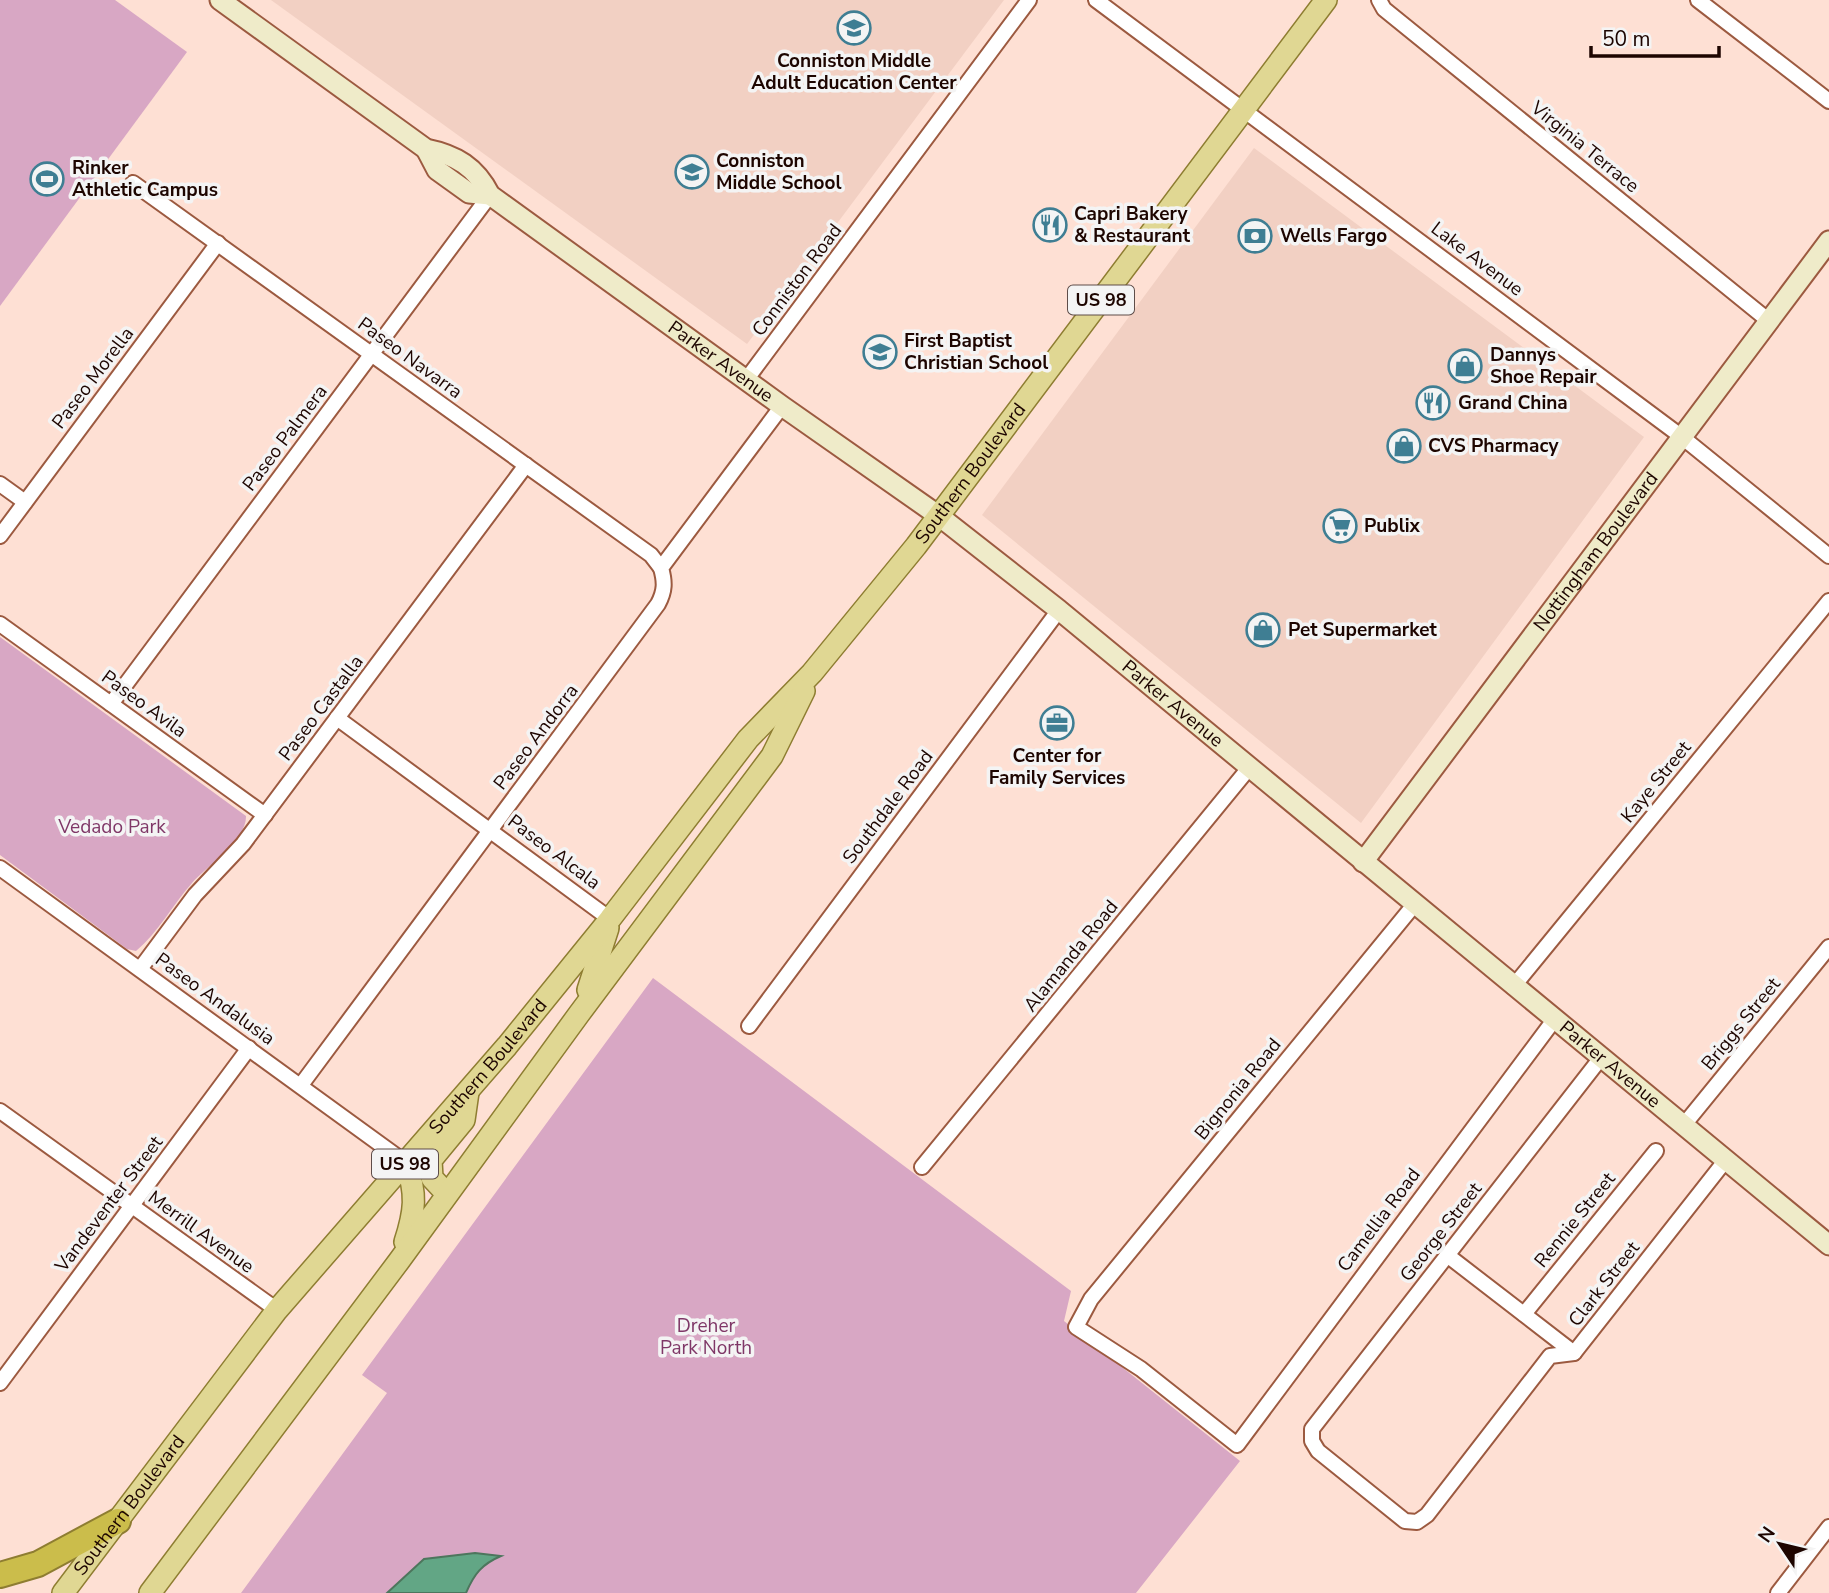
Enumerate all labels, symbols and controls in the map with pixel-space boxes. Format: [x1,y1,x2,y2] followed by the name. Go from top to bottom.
[835,9,873,47] school or university icon: Conniston Middle Adult Education Center
[1591,14,1719,58] scale bar
[1602,25,1651,53] text: 50 m
[751,48,957,96] place label: Conniston Middle Adult Education Center
[1525,95,1645,199] street label: Virginia Terrace
[716,148,842,196] place label: Conniston Middle School
[673,153,711,191] school or university icon: Conniston Middle School
[72,155,218,203] place label: Rinker Athletic Campus
[28,160,66,198] sports icon: Rinker Athletic Campus
[1074,201,1191,249] place label: Capri Bakery & Restaurant
[1031,206,1069,244] restaurant icon: Capri Bakery & Restaurant
[1426,216,1528,302] street label: Lake Avenue
[1236,217,1274,255] bank icon: Wells Fargo
[746,218,848,342] street label: Conniston Road
[1280,223,1387,249] place label: Wells Fargo
[1068,286,1134,314] road number: US 98
[352,311,468,405] street label: Paseo Navarra
[663,315,779,409] street label: Parker Avenue
[46,322,140,434] street label: Paseo Morella
[904,328,1048,376] place label: First Baptist Christian School
[861,333,899,371] school or university icon: First Baptist Christian School
[1490,342,1597,390] place label: Dannys Shoe Repair
[1446,347,1484,385] shop icon: Dannys Shoe Repair
[236,380,334,496] street label: Paseo Palmera
[1414,384,1452,422] restaurant icon: Grand China
[1458,390,1568,416] place label: Grand China
[909,398,1032,549] street label: Southern Boulevard
[1385,427,1423,465] shop icon: CVS Pharmacy
[1428,433,1559,459] place label: CVS Pharmacy
[1528,467,1664,637] street label: Nottingham Boulevard
[1321,507,1359,545] supermarket icon: Publix
[1364,513,1421,539] place label: Publix
[1244,611,1282,649] shop icon: Pet Supermarket
[1288,617,1437,643] place label: Pet Supermarket
[273,650,369,766] street label: Paseo Castalla
[1116,654,1229,753] street label: Parker Avenue
[96,664,192,744] street label: Paseo Avila
[488,679,584,795] street label: Paseo Andorra
[1038,704,1076,742] office icon: Center for Family Services
[1615,735,1697,828] street label: Kaye Street
[989,743,1125,791] place label: Center for Family Services
[837,745,939,869] street label: Southdale Road
[502,808,606,896] street label: Paseo Alcala
[57,814,166,840] park label: Vedado Park
[1018,895,1124,1017] street label: Alamanda Road
[150,947,280,1051] street label: Paseo Andalusia
[1696,972,1787,1076] street label: Briggs Street
[423,993,553,1140] street label: Southern Boulevard
[1554,1015,1666,1114] street label: Parker Avenue
[1189,1033,1287,1145] street label: Bignonia Road
[48,1130,169,1278] street label: Vandeventer Street
[372,1149,438,1178] road number: US 98
[1331,1163,1427,1277] street label: Camellia Road
[1529,1167,1622,1273] street label: Rennie Street
[1394,1177,1488,1287] street label: George Street
[143,1185,259,1279] street label: Merrill Avenue
[1563,1236,1646,1332] street label: Clark Street
[660,1313,752,1361] park label: Dreher Park North
[68,1430,191,1581] street label: Southern Boulevard
[1745,1509,1815,1579] north arrow
[1752,1522,1782,1548] text: N

